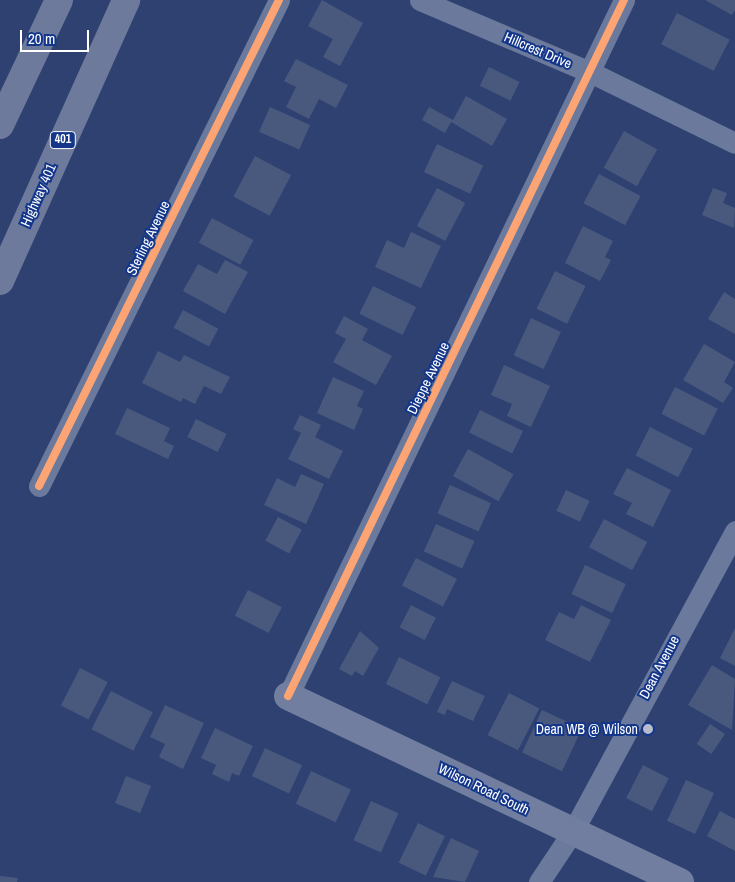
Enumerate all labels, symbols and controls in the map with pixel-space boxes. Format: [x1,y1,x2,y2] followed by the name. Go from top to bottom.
[22,20,91,52] scale bar
[28,28,55,49] text: 20 m
[502,28,574,72] street label: Hillcrest Drive
[49,130,77,150] road number: 401
[17,161,59,229] street label: Highway 401
[123,198,173,278] street label: Sterling Avenue
[403,339,453,417] street label: Dieppe Avenue
[635,632,683,702] street label: Dean Avenue
[536,721,638,737] place label: Dean WB @ Wilson
[642,723,654,735] marker: Dean WB @ Wilson
[436,760,532,818] street label: Wilson Road South

